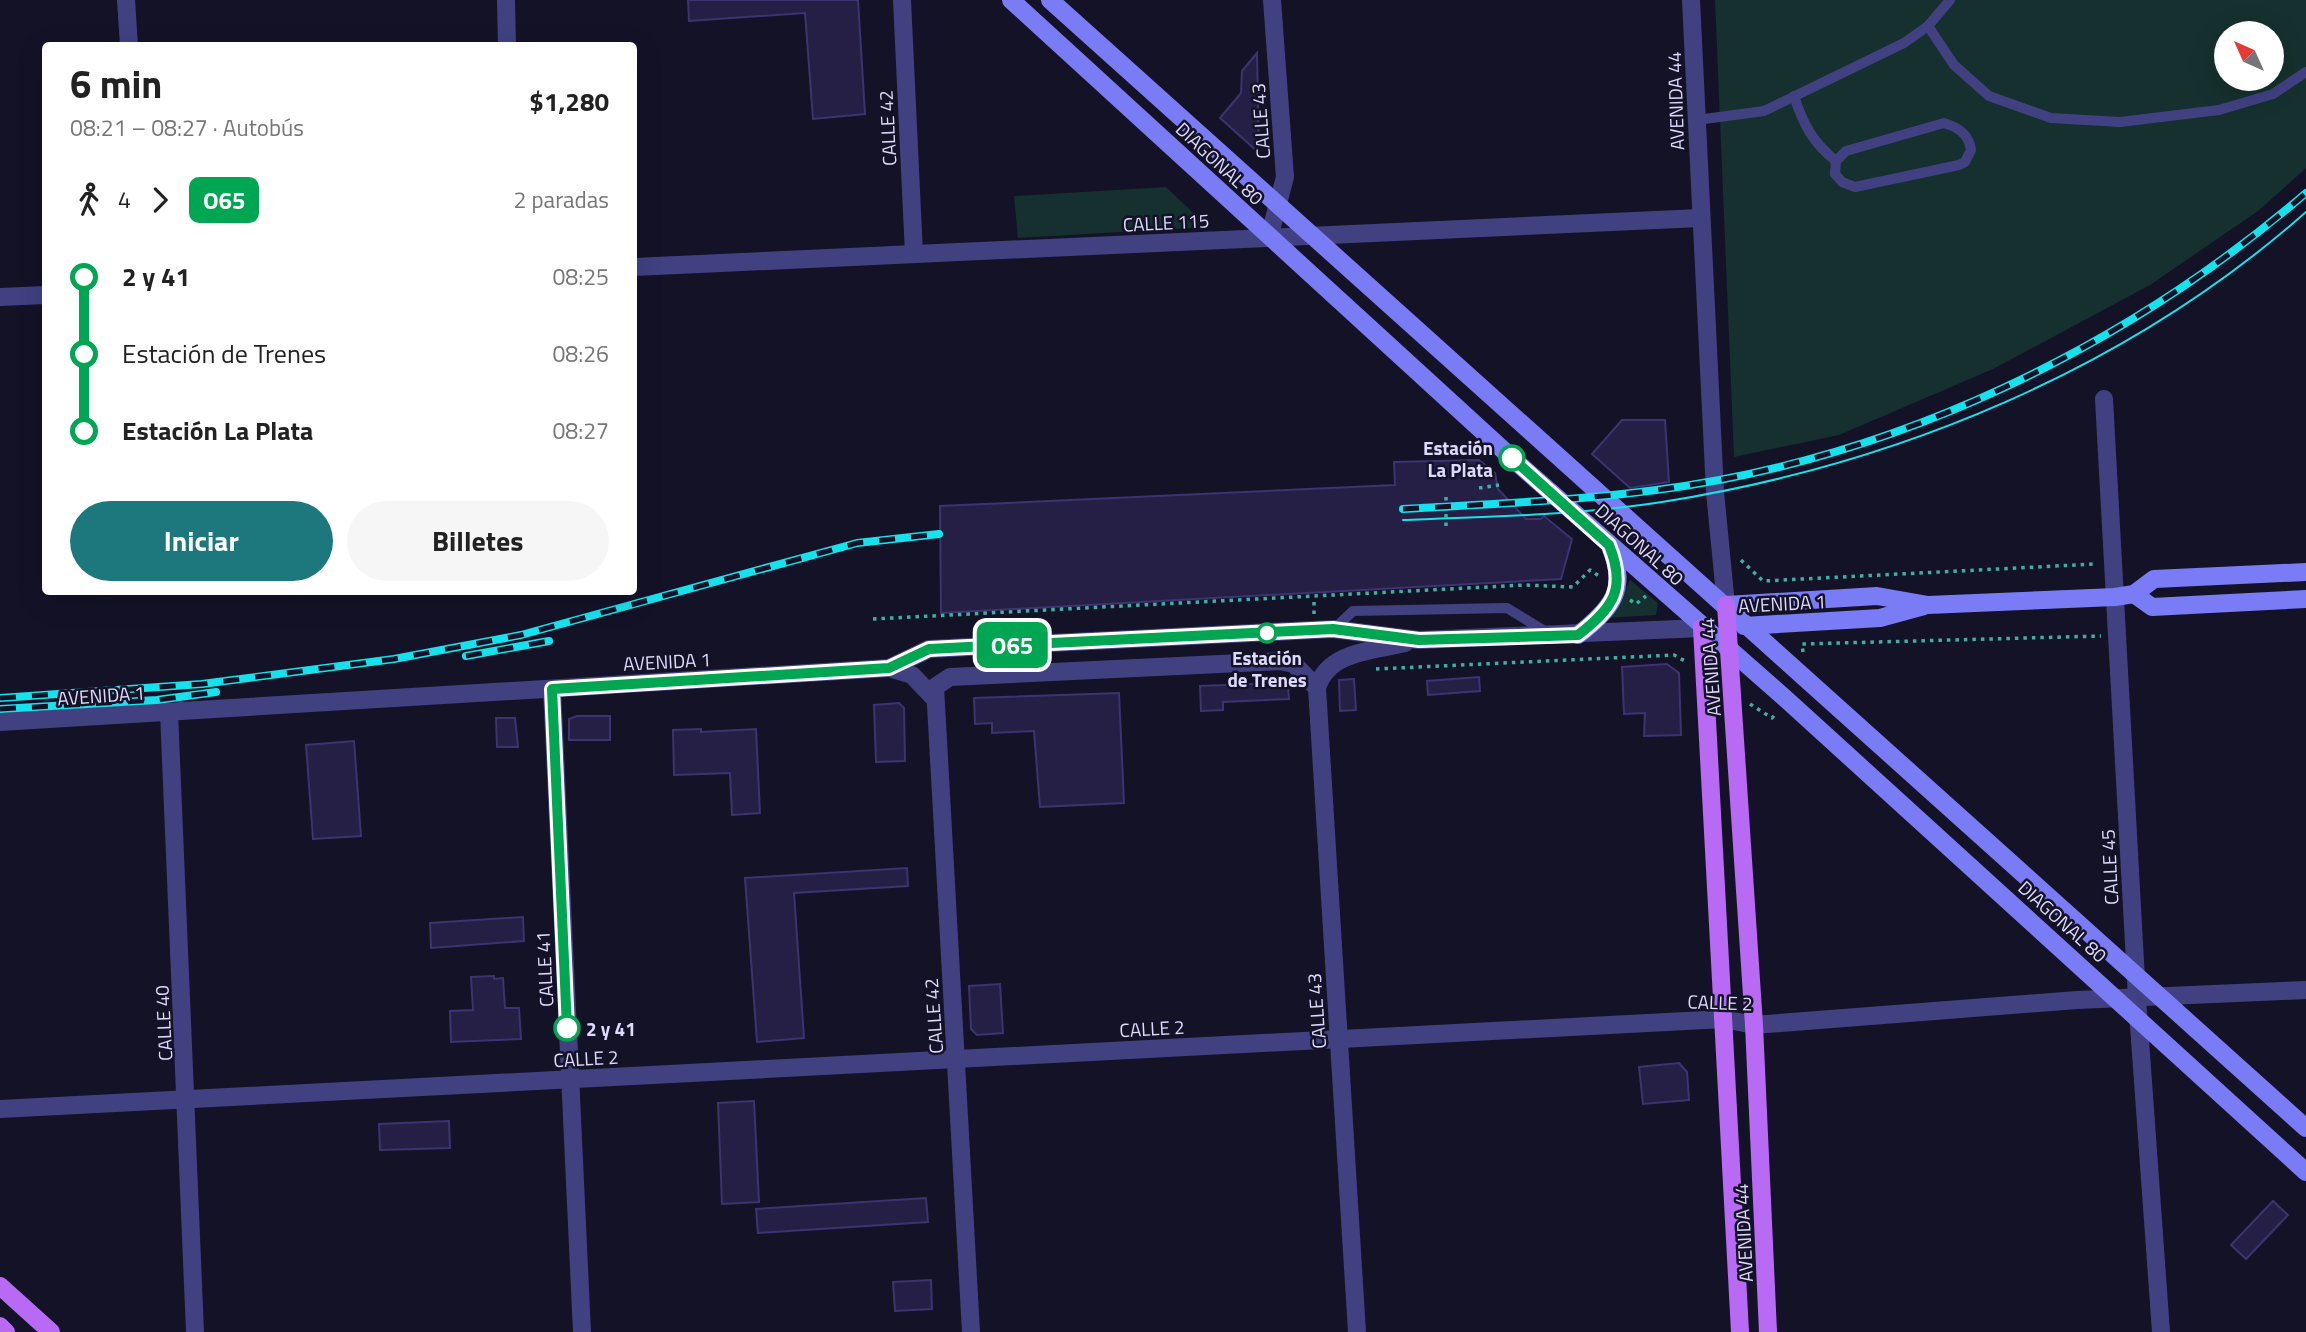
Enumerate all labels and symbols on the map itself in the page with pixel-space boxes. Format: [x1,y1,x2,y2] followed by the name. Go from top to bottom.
[2214,21,2284,91] north arrow
[1659,51,1691,151] street label: AVENIDA 44
[1243,82,1277,160] street label: CALLE 43
[871,89,903,167] street label: CALLE 42
[1170,115,1270,211] street label: DIAGONAL 80
[1122,205,1210,239] street label: CALLE 115
[1423,433,1493,484] place label: Estación La Plata
[1499,445,1525,471] marker: Estación La Plata
[1589,496,1691,592] street label: DIAGONAL 80
[1737,586,1827,620] street label: AVENIDA 1
[1692,617,1728,717] street label: AVENIDA 44
[972,622,1052,668] line badge: O65
[1257,623,1277,643] marker: Estación de Trenes
[1227,643,1307,694] place label: Estación de Trenes
[622,644,712,678] street label: AVENIDA 1
[56,677,146,713] street label: AVENIDA 1
[2093,828,2125,906] street label: CALLE 45
[2012,873,2114,969] street label: DIAGONAL 80
[528,930,560,1008] street label: CALLE 41
[1299,972,1333,1050] street label: CALLE 43
[916,977,950,1055] street label: CALLE 42
[147,984,179,1062] street label: CALLE 40
[1687,986,1753,1018] street label: CALLE 2
[1119,1012,1185,1044] street label: CALLE 2
[586,1014,636,1043] place label: 2 y 41
[554,1015,580,1041] marker: 2 y 41
[553,1042,619,1074] street label: CALLE 2
[1726,1183,1760,1283] street label: AVENIDA 44

